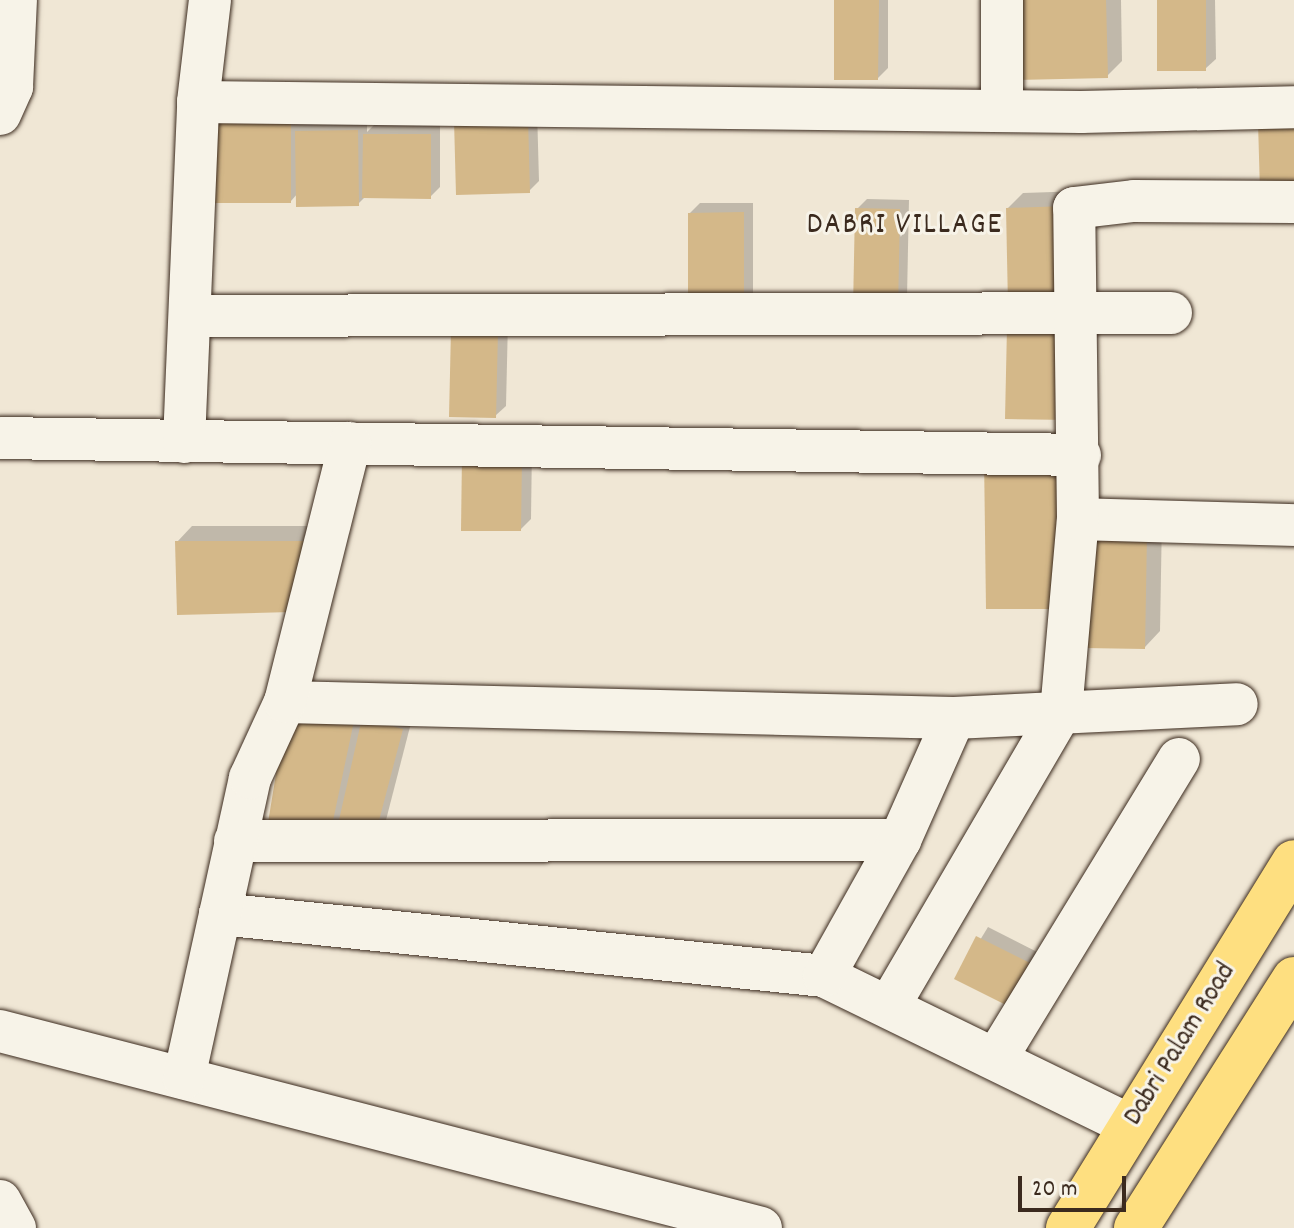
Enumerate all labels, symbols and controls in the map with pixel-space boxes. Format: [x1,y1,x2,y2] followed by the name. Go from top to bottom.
[807,209,1003,245] district label: DABRI VILLAGE
[1118,958,1244,1132] street label: Dabri Palam Road
[1022,1160,1130,1210] scale bar
[1032,1173,1078,1207] text: 20 m

